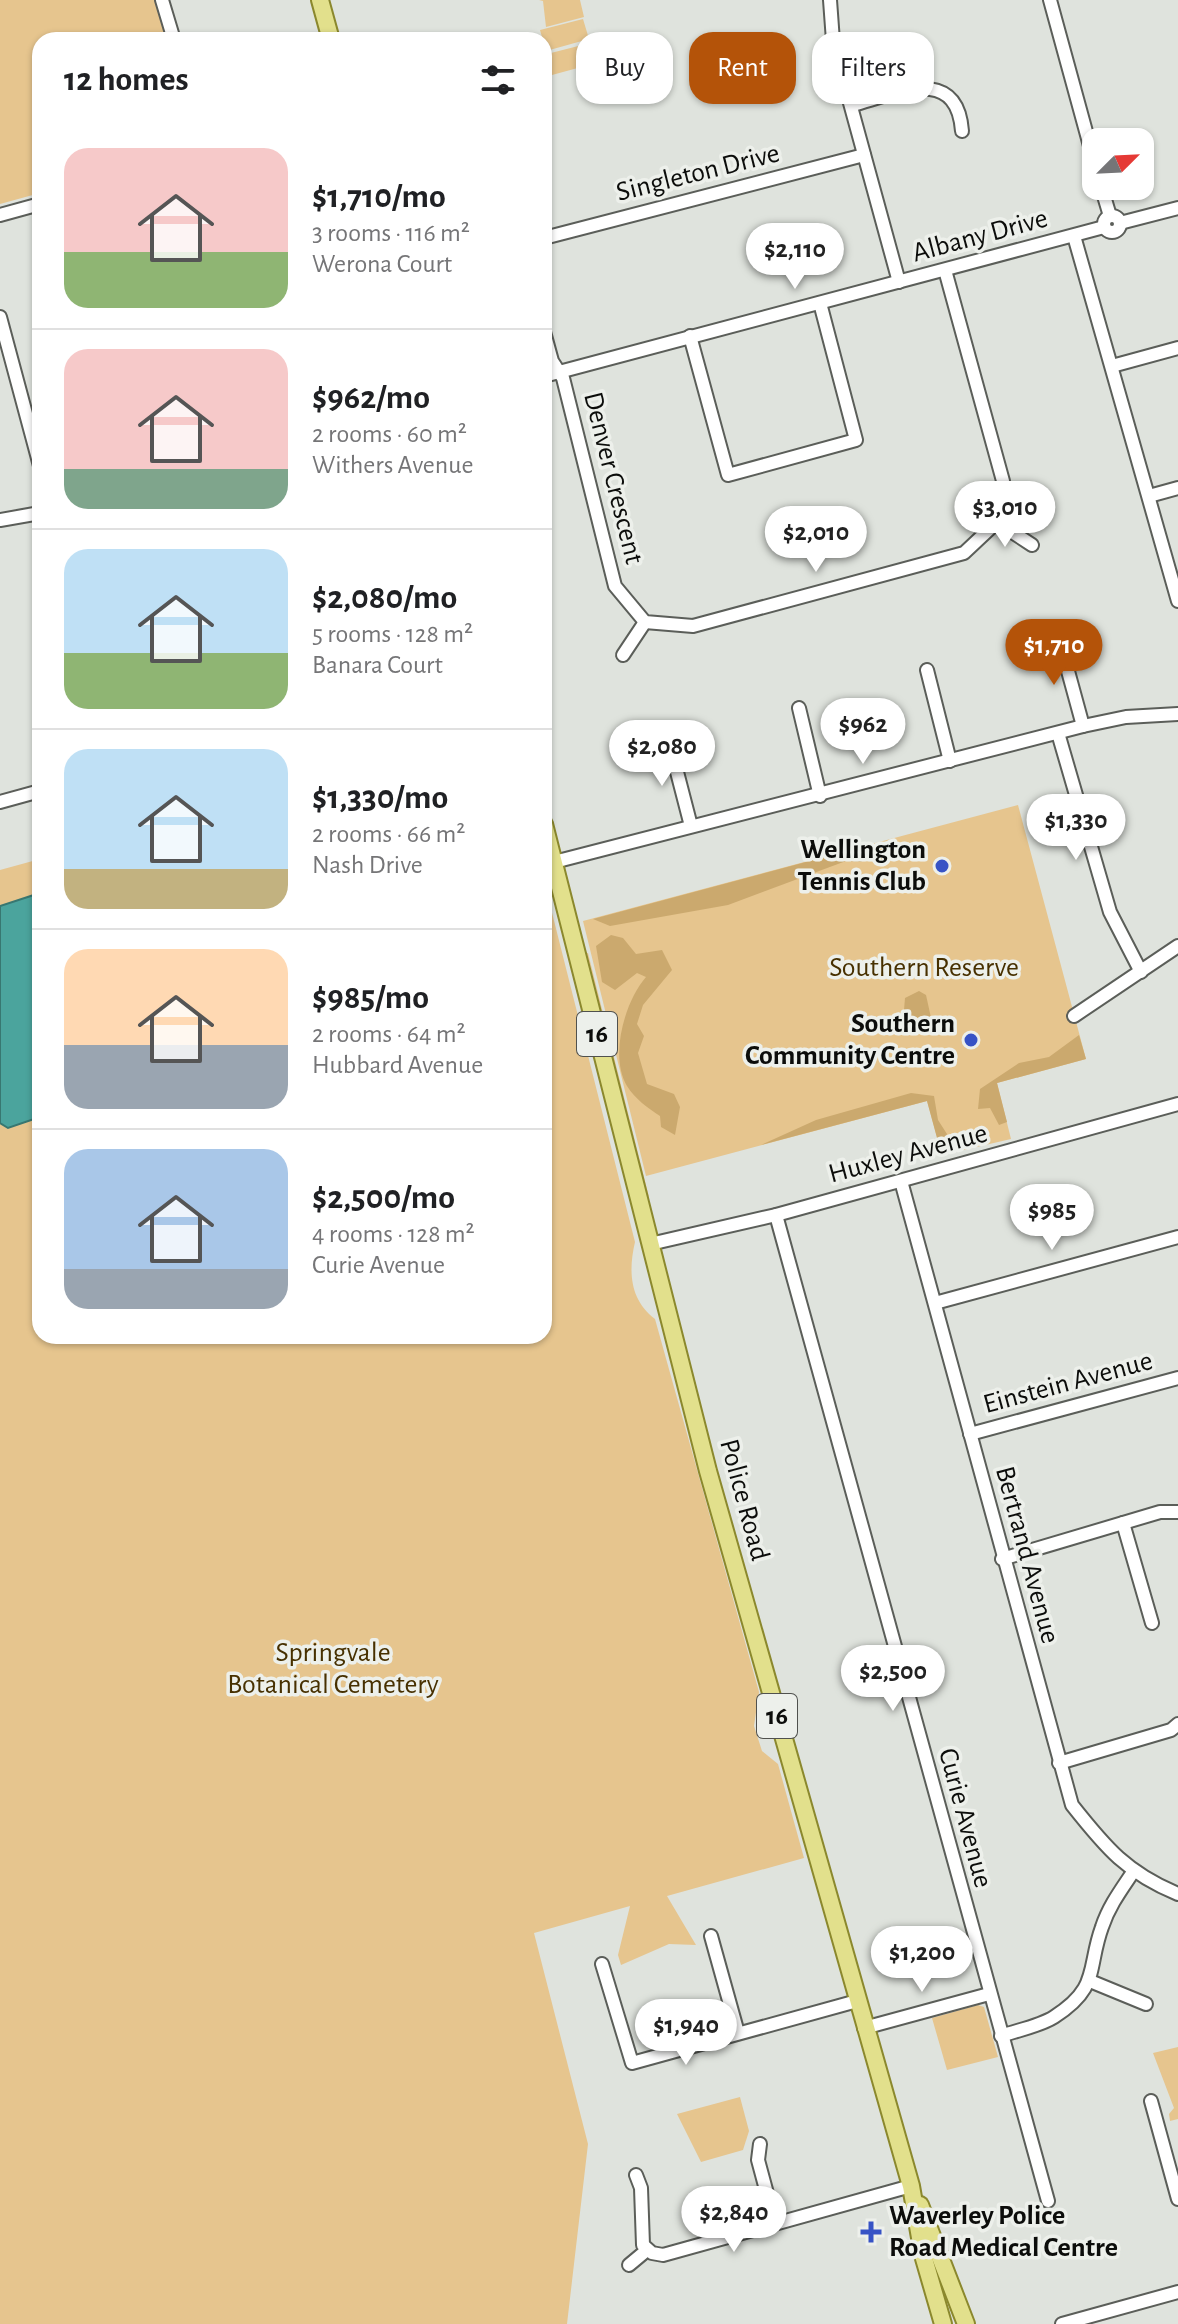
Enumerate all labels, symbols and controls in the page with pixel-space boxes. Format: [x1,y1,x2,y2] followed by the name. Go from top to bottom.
[576,32,673,104] chip: Buy
[689,32,796,104] chip: Rent
[812,32,934,104] chip: Filters
[476,58,520,102] icon: filters
[64,63,189,97] text: 12 homes
[1082,128,1154,200] north arrow
[1082,128,1154,200] map controls
[613,139,783,207] street label: Singleton Drive
[128,180,224,276] icon: home
[312,180,446,214] text: $1,710/mo
[909,205,1051,267] street label: Albany Drive
[312,220,470,246] text: 3 rooms · 116 m²
[730,223,860,291] pin: $2,110
[764,236,826,262] text: $2,110
[312,251,452,277] text: Werona Court
[128,381,224,477] icon: home
[312,381,430,415] text: $962/mo
[578,389,648,567] street label: Denver Crescent
[312,421,467,447] text: 2 rooms · 60 m²
[312,452,473,478] text: Withers Avenue
[940,481,1070,549] pin: $3,010
[972,494,1038,520] text: $3,010
[751,506,881,574] pin: $2,010
[783,519,849,545] text: $2,010
[128,581,224,677] icon: home
[312,581,457,615] text: $2,080/mo
[989,619,1119,687] pin: $1,710
[312,621,473,647] text: 5 rooms · 128 m²
[1023,632,1085,658] text: $1,710
[312,652,443,678] text: Banara Court
[816,698,910,766] pin: $962
[838,711,888,737] text: $962
[597,720,727,788] pin: $2,080
[627,733,697,759] text: $2,080
[128,781,224,877] icon: home
[312,781,448,815] text: $1,330/mo
[1011,794,1141,862] pin: $1,330
[1045,807,1107,833] text: $1,330
[312,821,465,847] text: 2 rooms · 66 m²
[798,836,926,896] place label: Wellington Tennis Club
[312,852,423,878] text: Nash Drive
[933,857,951,875] marker: Wellington Tennis Club
[829,954,1019,982] park label: Southern Reserve
[128,981,224,1077] icon: home
[312,981,429,1015] text: $985/mo
[745,1010,955,1070] place label: Southern Community Centre
[577,1012,617,1056] road number: 16
[312,1021,466,1047] text: 2 rooms · 64 m²
[962,1031,980,1049] marker: Southern Community Centre
[312,1052,483,1078] text: Hubbard Avenue
[825,1119,991,1189] street label: Huxley Avenue
[128,1181,224,1277] icon: home
[312,1181,455,1215] text: $2,500/mo
[1005,1184,1099,1252] pin: $985
[1028,1197,1076,1223] text: $985
[312,1221,475,1247] text: 4 rooms · 128 m²
[312,1252,445,1278] text: Curie Avenue
[980,1347,1156,1419] street label: Einstein Avenue
[714,1436,774,1564] street label: Police Road
[990,1463,1064,1647] street label: Bertrand Avenue
[227,1639,439,1699] park label: Springvale Botanical Cemetery
[828,1645,958,1713] pin: $2,500
[859,1658,927,1684] text: $2,500
[757,1694,797,1738] road number: 16
[933,1745,997,1891] street label: Curie Avenue
[857,1926,987,1994] pin: $1,200
[889,1939,955,1965] text: $1,200
[621,1999,751,2067] pin: $1,940
[653,2012,719,2038] text: $1,940
[669,2186,799,2254] pin: $2,840
[699,2199,769,2225] text: $2,840
[889,2202,1118,2262] place label: Waverley Police Road Medical Centre
[860,2221,882,2243] marker: Waverley Police Road Medical Centre

